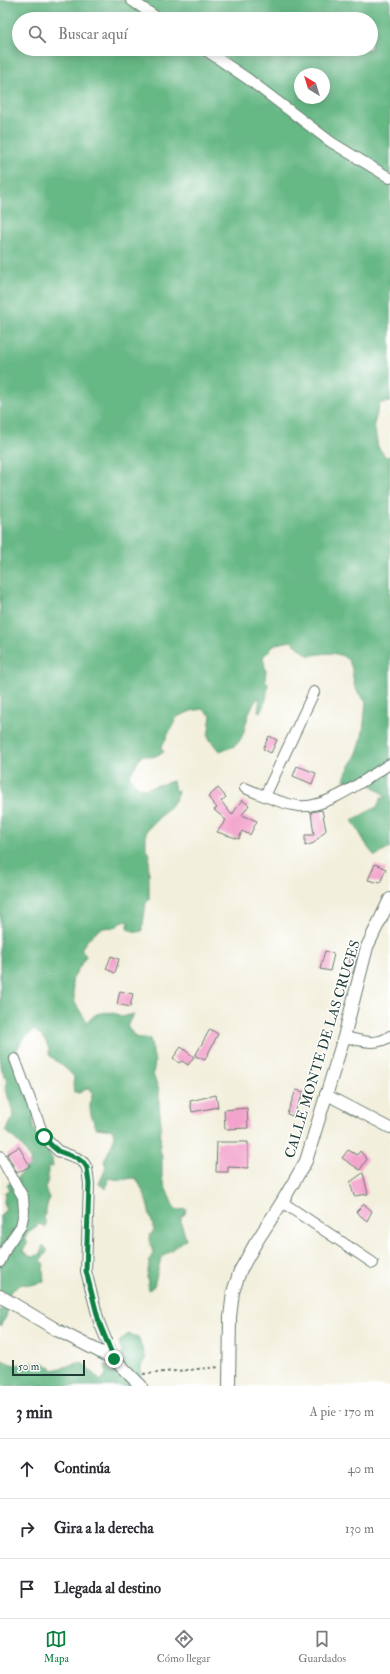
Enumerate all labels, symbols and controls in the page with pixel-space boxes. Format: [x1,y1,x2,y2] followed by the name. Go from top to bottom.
[12,12,378,56] search box
[26,23,48,45] icon: search
[58,25,127,44] text: Buscar aquí
[294,68,330,104] north arrow
[281,938,364,1160] street label: CALLE MONTE DE LAS CRUCES
[35,1128,53,1146] route start
[105,1350,123,1368] route end
[12,1358,85,1377] scale bar
[18,1360,39,1373] text: 50 m
[16,1402,53,1423] text: 3 min
[310,1404,374,1420] text: A pie · 170 m
[16,1458,38,1480] icon: ahead
[54,1459,110,1478] text: Continúa
[348,1461,374,1477] text: 40 m
[16,1518,38,1540] icon: right
[54,1519,154,1538] text: Gira a la derecha
[345,1521,374,1537] text: 130 m
[16,1578,38,1600] icon: arrive
[54,1579,161,1598] text: Llegada al destino
[44,1628,69,1665] tab: Mapa
[157,1628,210,1665] tab: Cómo llegar
[298,1628,346,1665] tab: Guardados

